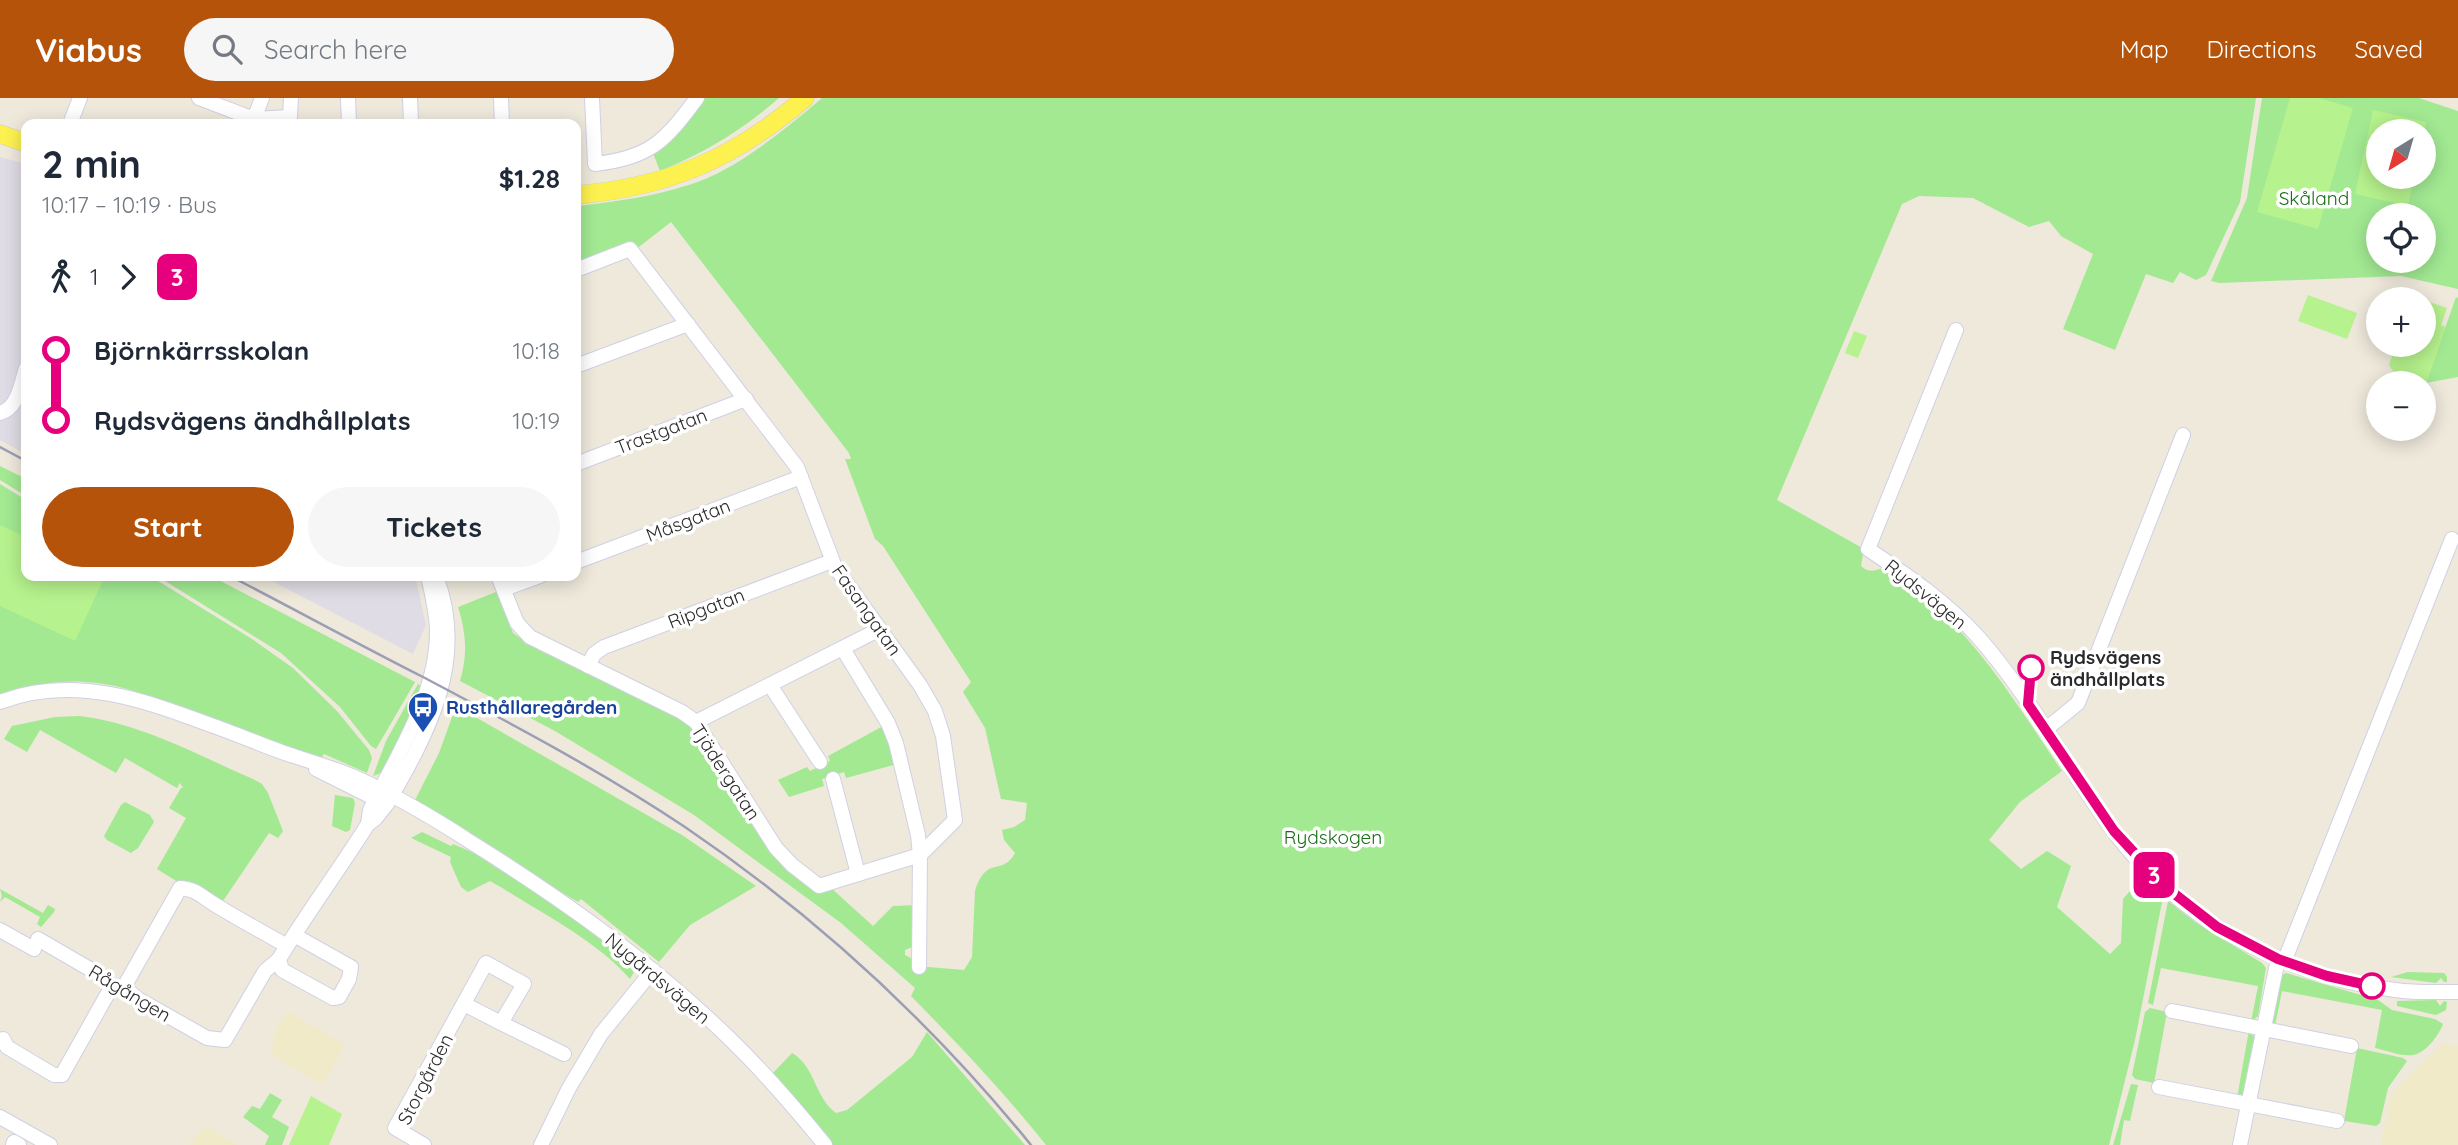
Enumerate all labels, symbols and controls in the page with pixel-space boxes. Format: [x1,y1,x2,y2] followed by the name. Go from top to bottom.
[184,18,674,81] search box
[35,29,142,70] text: Viabus
[208,30,246,68] icon: search
[264,33,407,66] text: Search here
[2120,34,2169,64] text: Map
[2207,34,2317,64] text: Directions
[2355,34,2423,64] text: Saved
[2366,119,2436,189] north arrow
[2366,119,2436,441] map controls
[42,140,141,188] text: 2 min
[499,162,560,195] text: $1.28
[2279,186,2349,210] park label: Skåland
[42,190,217,219] text: 10:17 – 10:19 · Bus
[2366,203,2436,273] button: locate
[42,258,80,296] icon: walk
[109,258,147,296] icon: forward
[90,262,99,291] text: 1
[171,262,183,292] text: 3
[2366,287,2436,357] button: +
[94,334,309,367] text: Björnkärrsskolan
[513,336,560,365] text: 10:18
[2366,371,2436,441] button: −
[612,403,710,459] street label: Trastgatan
[94,404,411,437] text: Rydsvägens ändhållplats
[512,406,560,435] text: 10:19
[42,487,294,567] button: Start
[308,487,560,567] button: Tickets
[642,493,734,547] street label: Måsgatan
[1880,554,1972,634] street label: Rydsvägen
[827,560,907,660] street label: Fasangatan
[664,582,748,634] street label: Ripgatan
[2050,645,2165,691] place label: Rydsvägens ändhållplats
[2018,655,2044,681] marker: Rydsvägens ändhållplats
[406,690,440,734] bus stop icon: Rusthållaregården
[446,695,617,719] place label: Rusthållaregården
[686,719,766,825] street label: Tjädergatan
[1284,825,1382,849] park label: Rydskogen
[2131,852,2177,898] line badge: 3
[2148,860,2160,890] text: 3
[601,927,715,1029] street label: Nygårdsvägen
[84,959,176,1027] street label: Rågången
[2359,973,2385,999] unlabelled marker
[392,1029,458,1129] street label: Storgården

